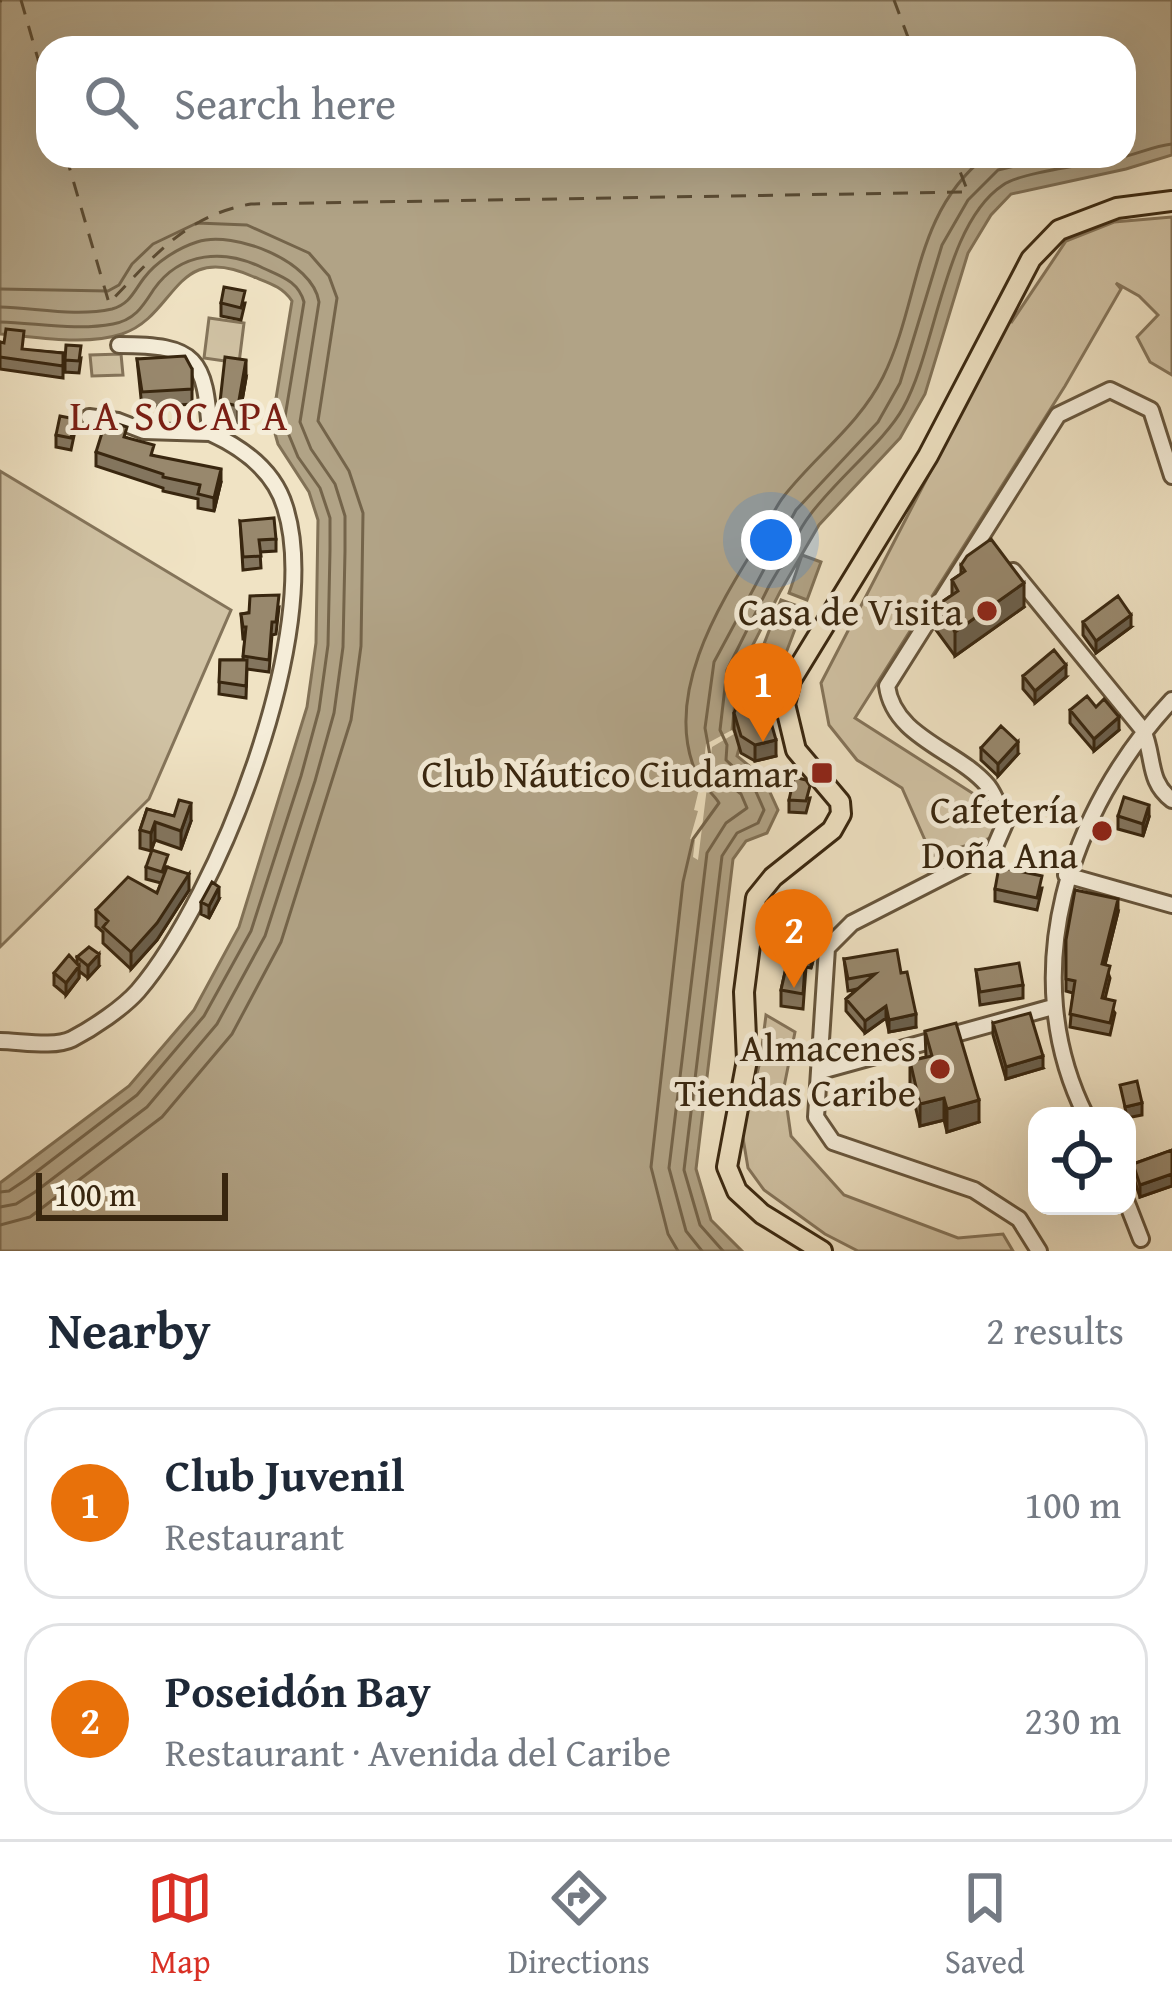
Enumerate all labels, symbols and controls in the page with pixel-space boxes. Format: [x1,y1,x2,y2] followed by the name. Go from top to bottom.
[36,36,1136,168] search box
[78,69,144,135] icon: search
[174,70,396,135] text: Search here
[70,384,290,445] district label: LA SOCAPA
[741,510,801,570] your location
[738,582,964,639] place label: Casa de Visita
[974,598,1000,624] marker: Casa de Visita
[724,643,802,742] pin: 1
[422,744,798,801] place label: Club Náutico Ciudamar
[809,760,835,786] marker: Club Náutico Ciudamar
[922,780,1079,882] place label: Cafetería Doña Ana
[1089,818,1115,844] marker: Cafetería Doña Ana
[755,889,833,988] pin: 2
[675,1018,916,1120] place label: Almacenes Tiendas Caribe
[927,1056,953,1082] marker: Almacenes Tiendas Caribe
[1028,1107,1136,1215] map controls
[1028,1107,1136,1215] button: locate
[36,1167,228,1220] scale bar
[54,1170,136,1218] text: 100 m
[48,1292,211,1367] text: Nearby
[986,1301,1124,1358] text: 2 results
[165,1442,405,1507] text: Club Juvenil
[80,1475,100,1532] text: 1
[1024,1475,1121,1532] text: 100 m
[165,1507,344,1564] text: Restaurant
[165,1658,431,1723] text: Poseidón Bay
[80,1691,100,1748] text: 2
[1024,1691,1121,1748] text: 230 m
[165,1723,671,1780] text: Restaurant · Avenida del Caribe
[147,1865,213,1985] tab: Map
[508,1865,650,1985] tab: Directions
[945,1865,1025,1985] tab: Saved

